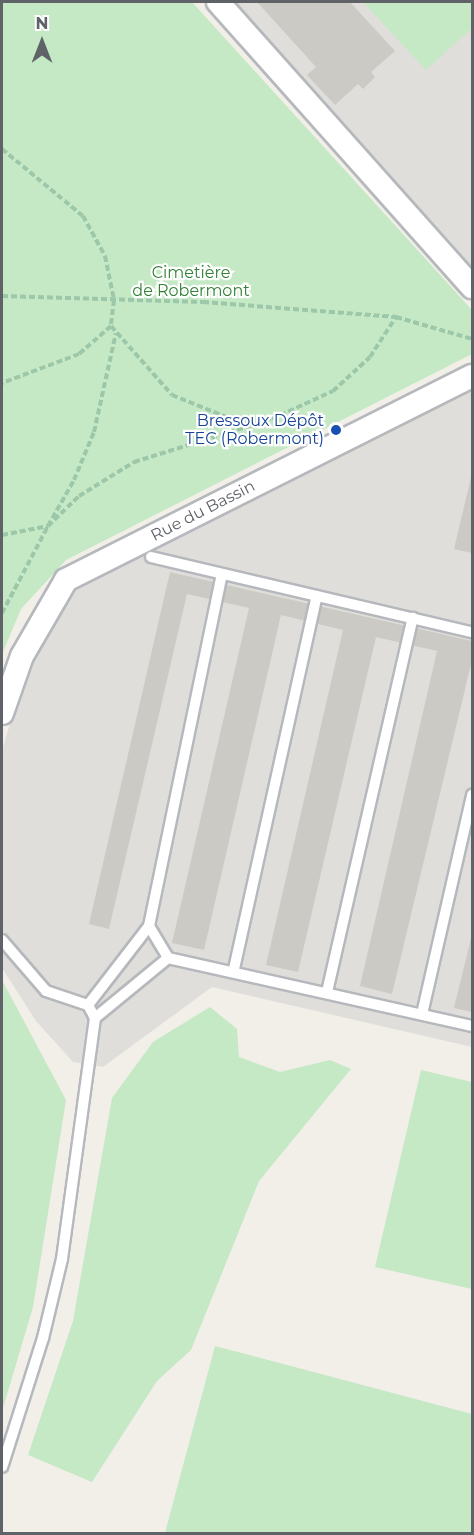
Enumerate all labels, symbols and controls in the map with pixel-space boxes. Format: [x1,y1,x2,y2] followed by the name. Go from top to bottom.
[12,12,72,72] north arrow
[36,14,48,33] text: N
[132,263,250,301] park label: Cimetière de Robermont
[185,411,324,449] place label: Bressoux Dépôt TEC (Robermont)
[329,423,343,437] marker: Bressoux Dépôt TEC (Robermont)
[148,477,258,545] street label: Rue du Bassin

